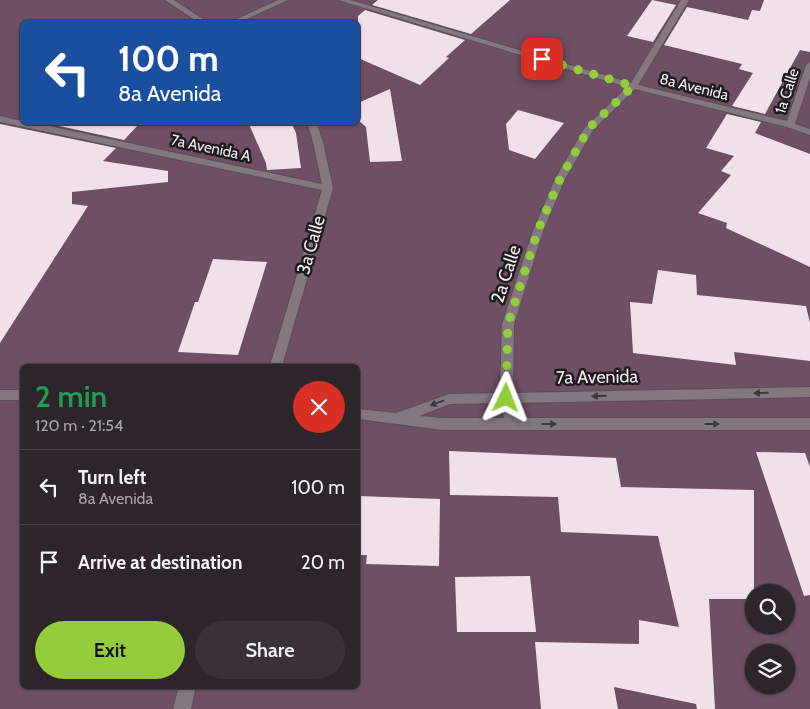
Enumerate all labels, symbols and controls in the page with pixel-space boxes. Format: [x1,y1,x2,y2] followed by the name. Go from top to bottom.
[118,37,219,80] text: 100 m
[521,38,563,80] pin
[35,40,100,105] icon: left
[528,45,556,73] icon: arrive
[771,66,803,116] street label: 1a Calle
[658,70,731,104] street label: 8a Avenida
[118,80,221,107] text: 8a Avenida
[170,131,253,165] street label: 7a Avenida A
[292,213,330,277] street label: 3a Calle
[486,242,526,306] street label: 2a Calle
[556,365,639,389] street label: 7a Avenida
[479,371,531,423] position arrow
[35,378,107,415] text: 2 min
[293,381,345,433] button: close
[753,389,769,397] one-way arrow
[591,392,607,400] one-way arrow
[429,399,444,407] one-way arrow
[35,416,123,435] text: 120 m · 21:54
[542,420,558,428] one-way arrow
[704,420,720,428] one-way arrow
[78,466,146,489] text: Turn left
[35,473,63,501] icon: left
[291,476,345,499] text: 100 m
[78,489,153,508] text: 8a Avenida
[35,548,63,576] icon: arrive
[78,551,242,574] text: Arrive at destination
[301,551,345,574] text: 20 m
[745,584,795,694] map controls
[745,584,795,634] button: search
[35,621,185,679] button: Exit
[195,621,345,679] button: Share
[745,644,795,694] button: layers

